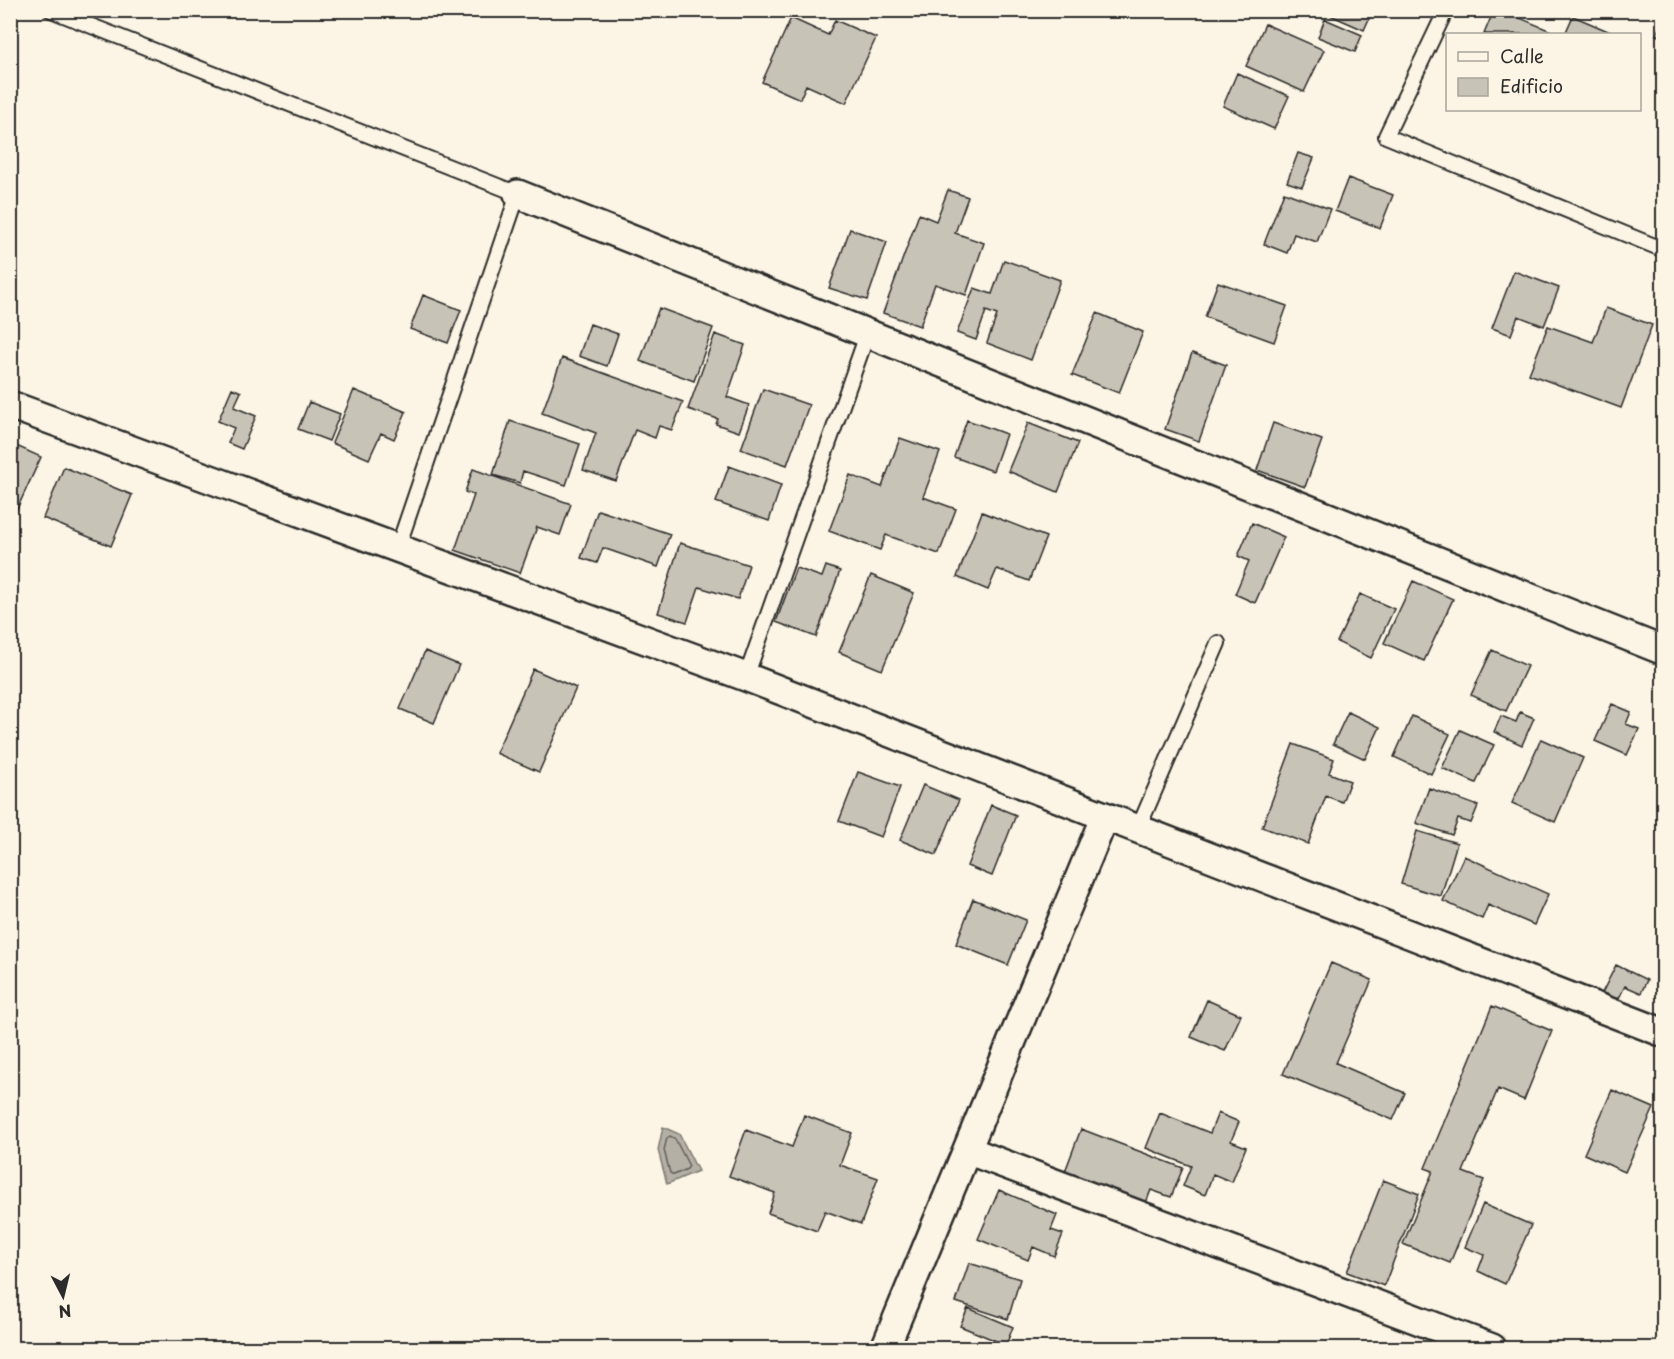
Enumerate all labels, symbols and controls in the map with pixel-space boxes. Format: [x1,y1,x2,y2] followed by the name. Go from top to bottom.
[1446,33,1641,111] legend
[1500,42,1544,69] text: Calle
[1500,72,1563,99] text: Edificio
[33,1266,93,1326] north arrow
[57,1299,73,1325] text: N

